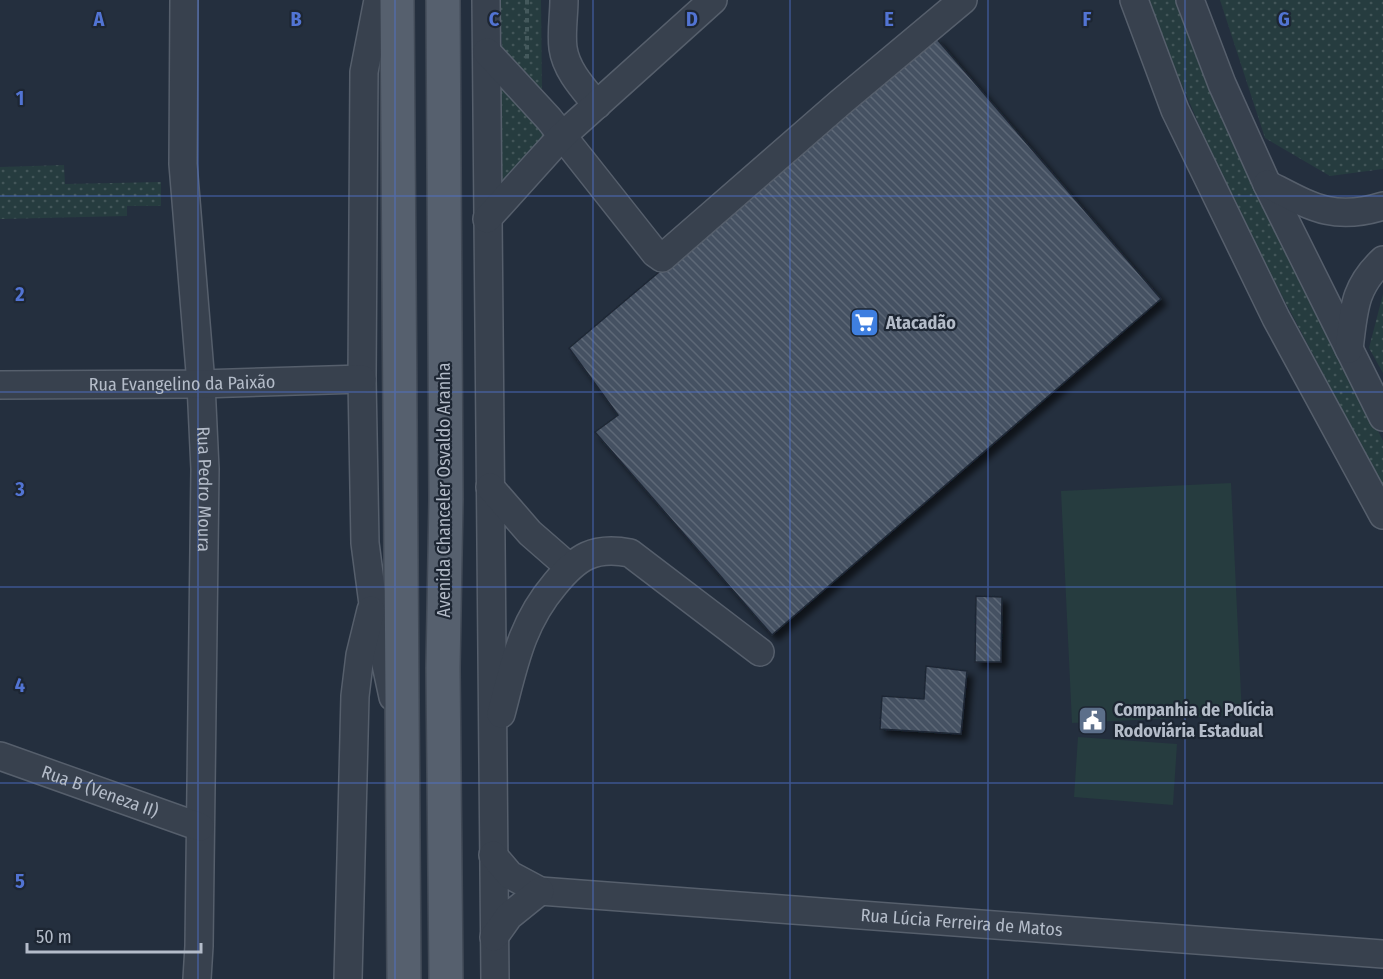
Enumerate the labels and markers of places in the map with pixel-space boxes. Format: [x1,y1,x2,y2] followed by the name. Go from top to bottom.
[849,307,881,339] supermarket icon: Atacadão
[885,312,956,334] place label: Atacadão
[1114,699,1274,742] place label: Companhia de Polícia Rodoviária Estadual
[1077,704,1109,736] public building icon: Companhia de Polícia Rodoviária Estadual

